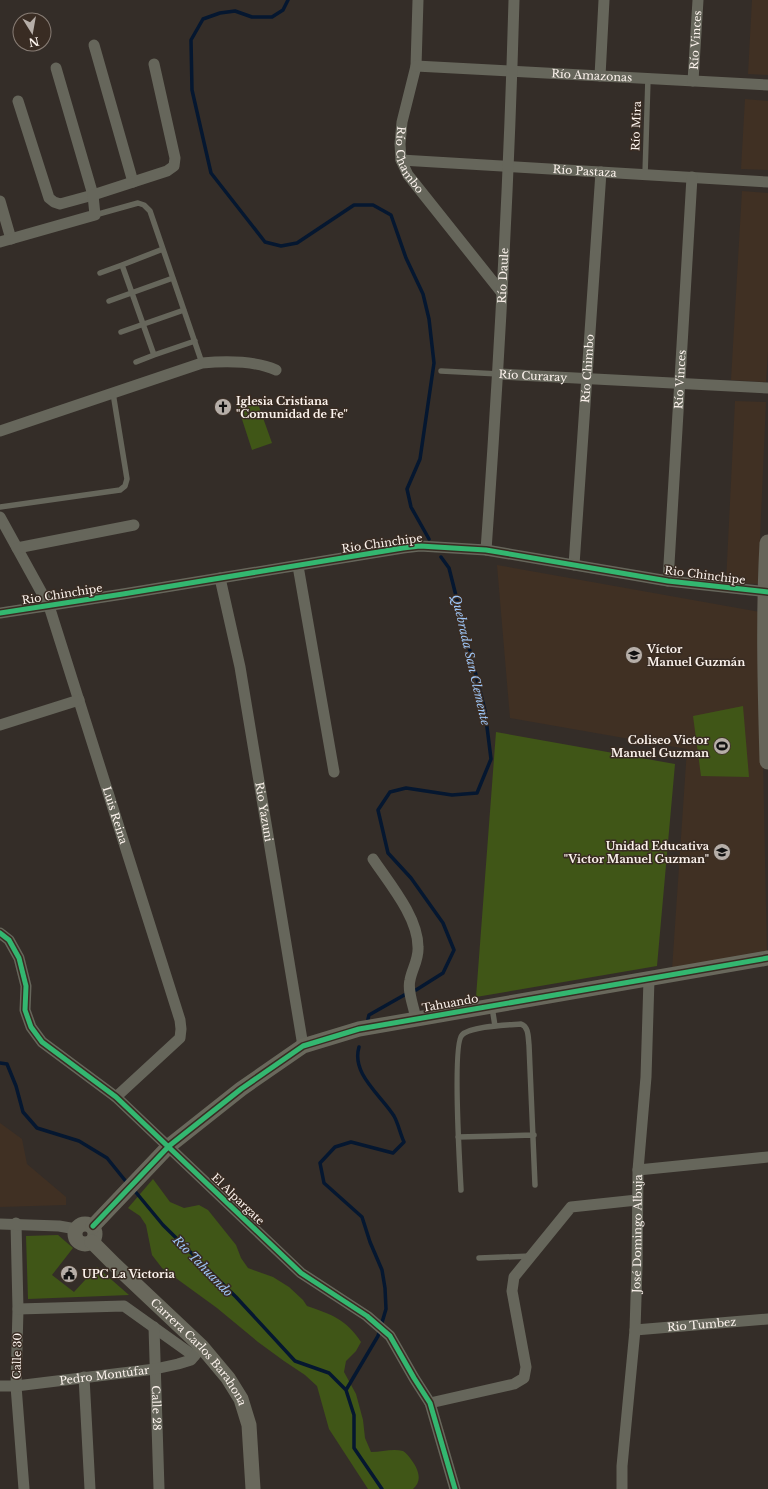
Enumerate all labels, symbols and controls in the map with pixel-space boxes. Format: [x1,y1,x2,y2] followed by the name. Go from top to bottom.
[687,10,704,70] street label: Río Vinces
[12,12,52,52] north arrow
[27,34,40,50] text: N
[551,66,632,85] street label: Río Amazonas
[628,100,644,151] street label: Río Mira
[393,126,427,196] street label: Río Chambo
[552,162,618,180] street label: Río Pastaza
[495,247,511,304] street label: Río Daule
[578,333,597,403] street label: Río Chimbo
[671,349,689,409] street label: Río Vinces
[498,367,568,385] street label: Río Curaray
[236,394,348,421] place label: Iglesia Cristiana "Comunidad de Fe"
[213,397,233,417] church icon: Iglesia Cristiana "Comunidad de Fe"
[341,530,423,556] street label: Rio Chinchipe
[664,563,746,587] street label: Rio Chinchipe
[21,581,103,607] street label: Rio Chinchipe
[449,593,493,727] water label: Quebrada San Clemente
[646,642,745,669] place label: Víctor Manuel Guzmán
[624,645,644,665] school or university icon: Víctor Manuel Guzmán
[611,733,710,760] place label: Coliseo Victor Manuel Guzman
[712,736,732,756] sports icon: Coliseo Victor Manuel Guzman
[252,781,276,843] street label: Rio Yazuni
[100,785,131,847] street label: Luis Reina
[564,839,710,866] place label: Unidad Educativa "Victor Manuel Guzman"
[712,842,732,862] school or university icon: Unidad Educativa "Victor Manuel Guzman"
[421,991,479,1015] street label: Tahuando
[209,1170,267,1228] street label: El Alpargate
[629,1173,645,1295] street label: José Domingo Albuja
[169,1232,236,1300] water label: Río Tahuando
[59,1264,79,1284] public building icon: UPC La Victoria
[82,1267,175,1281] place label: UPC La Victoria
[148,1295,250,1408] street label: Carrera Carlos Barahona
[667,1315,737,1334] street label: Rio Tumbez
[10,1333,24,1379] street label: Calle 30
[59,1363,151,1388] street label: Pedro Montúfar
[149,1385,164,1431] street label: Calle 28

